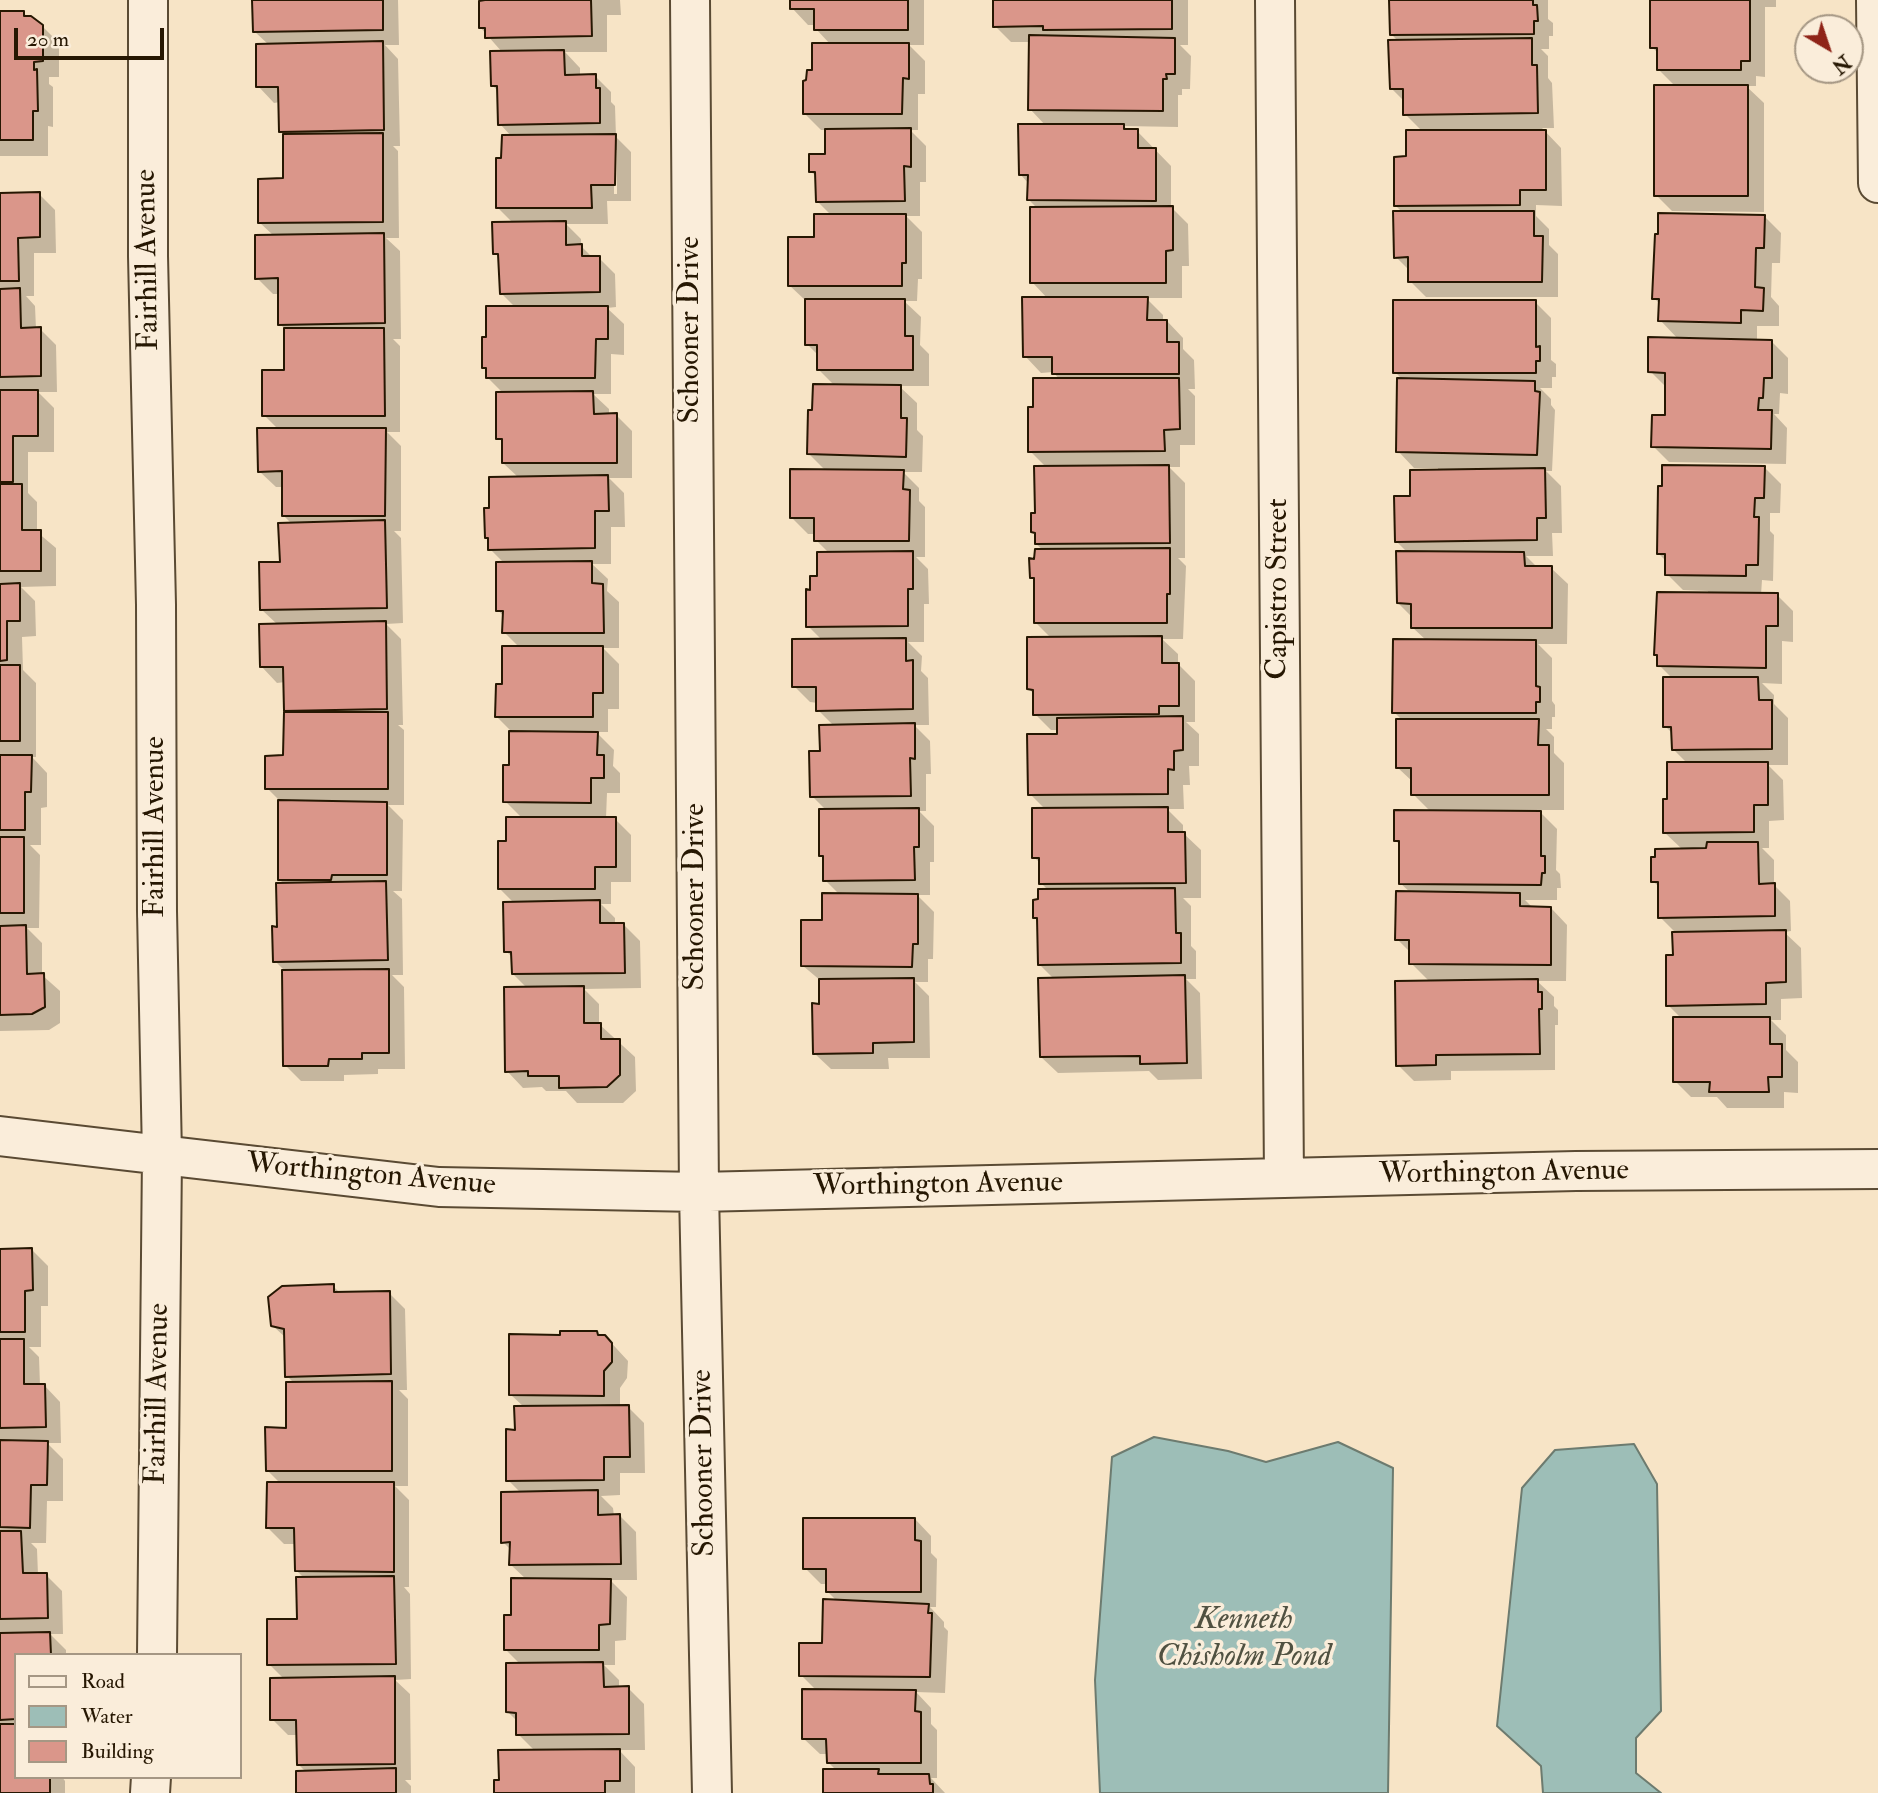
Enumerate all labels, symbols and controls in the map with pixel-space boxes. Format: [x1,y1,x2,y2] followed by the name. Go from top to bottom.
[18,14,168,58] scale bar
[1794,14,1864,84] north arrow
[27,26,69,53] text: 20 m
[1827,49,1855,78] text: N
[129,169,169,351] street label: Fairhill Avenue
[674,236,710,424] street label: Schooner Drive
[1262,498,1298,680] street label: Capistro Street
[139,736,175,918] street label: Fairhill Avenue
[679,803,715,991] street label: Schooner Drive
[245,1147,497,1205] street label: Worthington Avenue
[1379,1154,1629,1194] street label: Worthington Avenue
[813,1166,1063,1206] street label: Worthington Avenue
[139,1303,179,1485] street label: Fairhill Avenue
[685,1369,725,1557] street label: Schooner Drive
[1157,1602,1331,1677] water label: Kenneth Chisholm Pond
[14,1653,242,1779] legend
[81,1668,125,1695] text: Road
[81,1703,133,1730] text: Water
[81,1738,154,1765] text: Building

